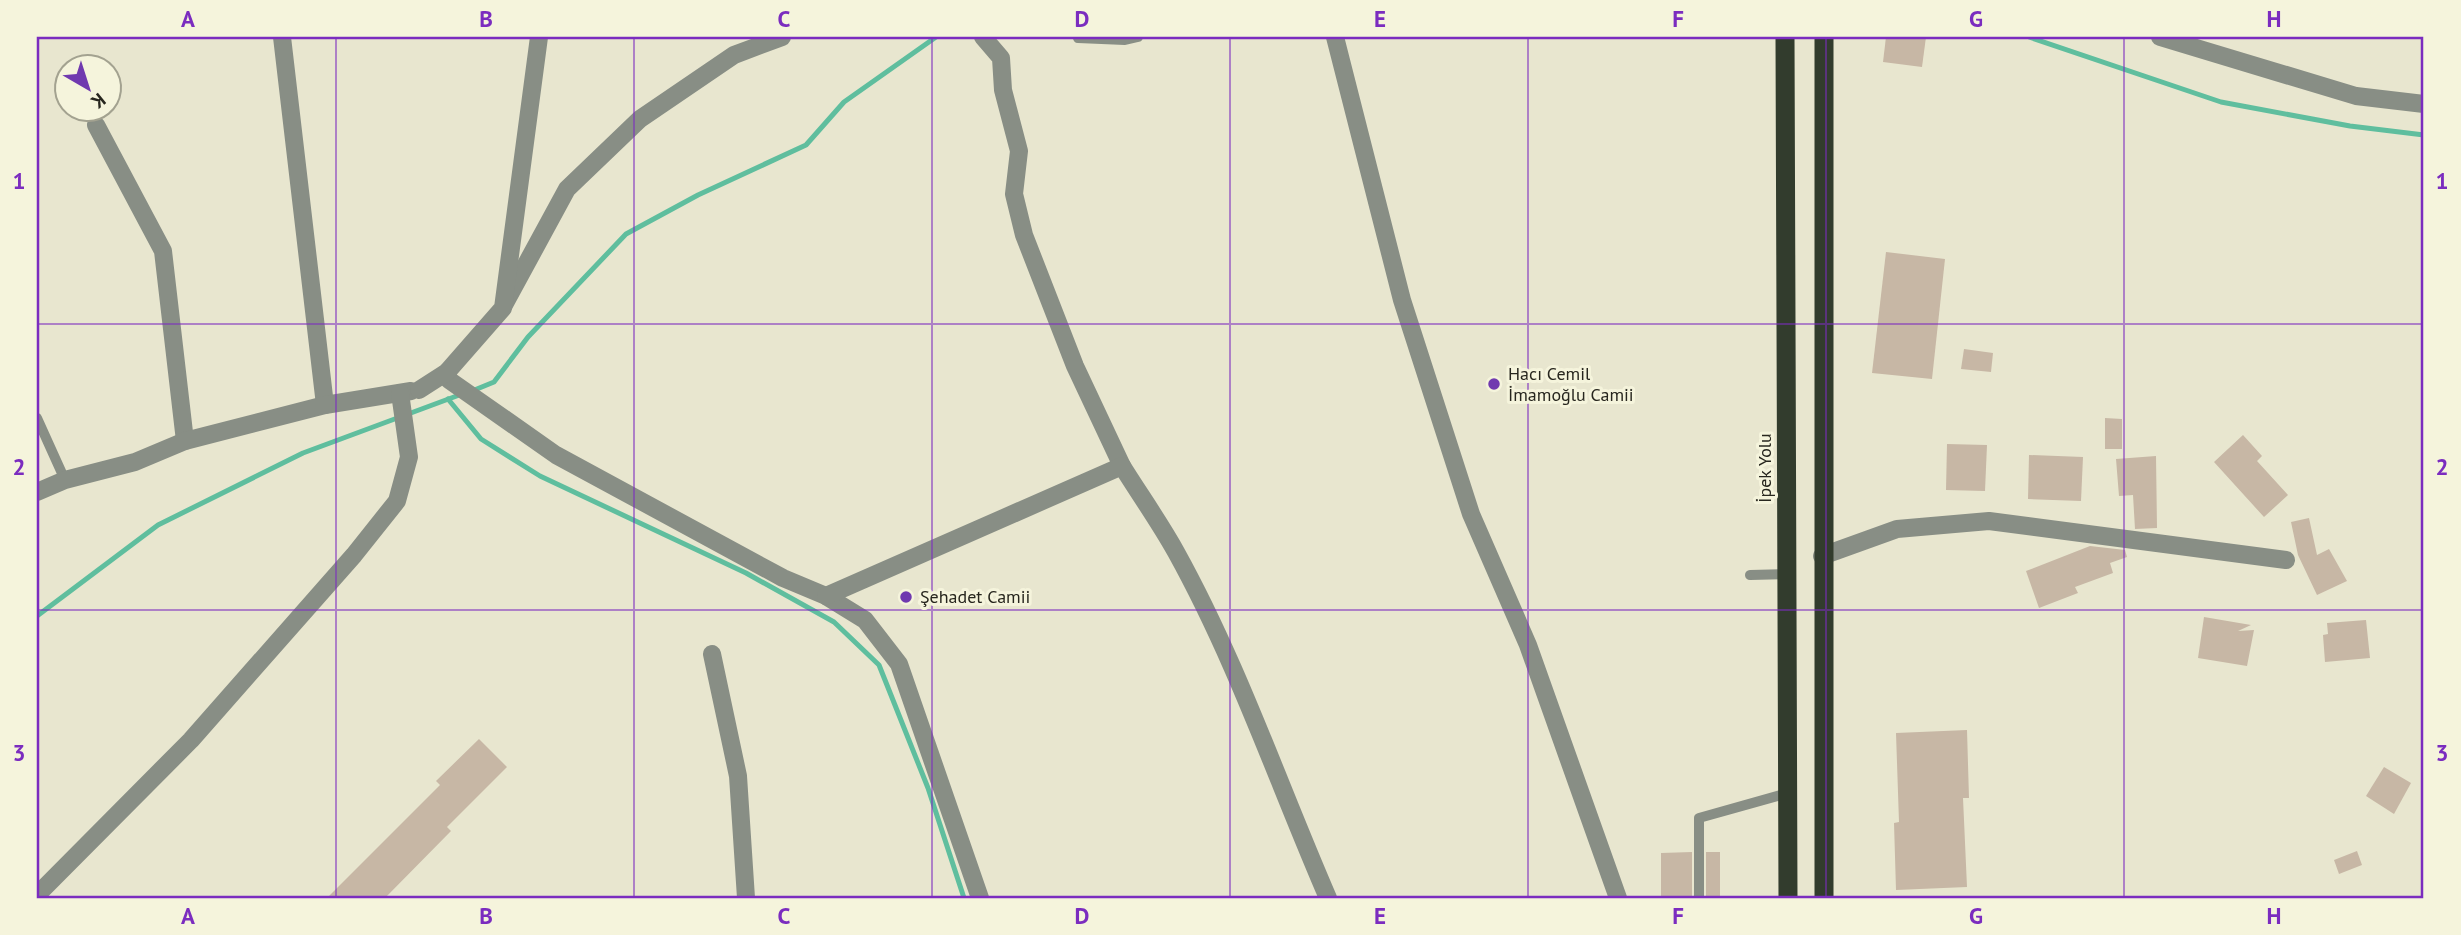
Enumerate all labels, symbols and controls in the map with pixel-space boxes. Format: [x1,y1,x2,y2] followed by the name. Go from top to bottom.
[181,4,195,33] text: A
[479,4,493,33] text: B
[778,4,791,33] text: C
[1075,4,1089,33] text: D
[1374,4,1386,33] text: E
[1672,4,1684,33] text: F
[1969,4,1983,33] text: G
[2267,4,2281,33] text: H
[52,52,122,122] north arrow
[86,88,111,114] text: K
[12,166,26,195] text: 1
[2435,166,2449,195] text: 1
[1508,362,1634,406] place label: Hacı Cemil İmamoğlu Camii
[1486,376,1502,392] marker: Hacı Cemil İmamoğlu Camii
[1753,433,1776,503] street label: İpek Yolu
[12,452,26,481] text: 2
[2435,452,2449,481] text: 2
[920,585,1030,608] place label: Şehadet Camii
[898,589,914,605] marker: Şehadet Camii
[12,738,26,767] text: 3
[2435,738,2449,767] text: 3
[181,901,195,930] text: A
[479,901,493,930] text: B
[778,901,791,930] text: C
[1075,901,1089,930] text: D
[1374,901,1386,930] text: E
[1672,901,1684,930] text: F
[1969,901,1983,930] text: G
[2267,901,2281,930] text: H

